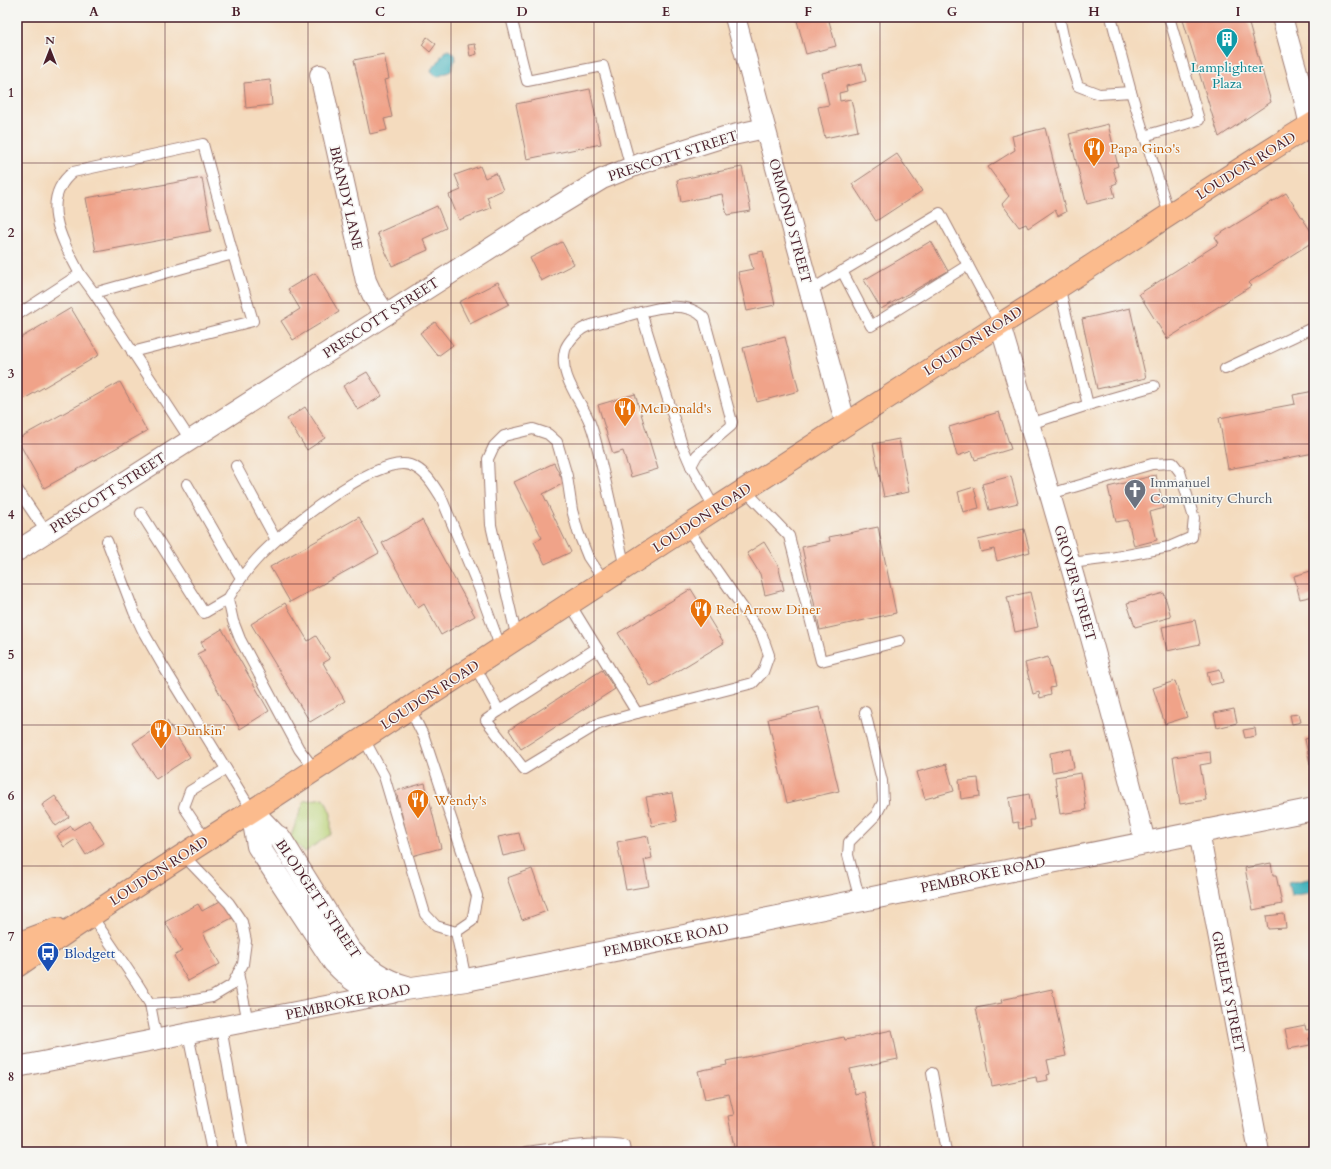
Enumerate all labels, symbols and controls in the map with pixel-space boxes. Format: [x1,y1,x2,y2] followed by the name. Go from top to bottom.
[89,3,99,21] text: A
[231,3,241,21] text: B
[375,3,385,21] text: C
[516,3,528,21] text: D
[662,3,670,21] text: E
[804,3,812,21] text: F
[947,3,958,21] text: G
[1088,3,1100,21] text: H
[1235,3,1241,21] text: I
[1214,26,1240,59] building icon: Lamplighter Plaza
[30,30,70,70] north arrow
[45,33,55,48] text: N
[1191,58,1264,93] place label: Lamplighter Plaza
[8,84,14,102] text: 1
[606,126,740,186] street label: PRESCOTT STREET
[1192,128,1300,204] street label: LOUDON ROAD
[1081,135,1107,168] restaurant icon: Papa Gino's
[1110,139,1180,158] place label: Papa Gino's
[325,144,367,252] street label: BRANDY LANE
[764,156,816,286] street label: ORMOND STREET
[8,224,15,242] text: 2
[319,273,443,363] street label: PRESCOTT STREET
[920,302,1026,380] street label: LOUDON ROAD
[8,365,15,383] text: 3
[612,395,638,428] restaurant icon: McDonald's
[640,399,712,418] place label: McDonald's
[46,448,170,538] street label: PRESCOTT STREET
[1150,473,1273,508] place label: Immanuel Community Church
[1122,477,1148,510] church icon: Immanuel Community Church
[649,479,755,557] street label: LOUDON ROAD
[8,506,15,524] text: 4
[1049,523,1101,643] street label: GROVER STREET
[688,596,714,629] restaurant icon: Red Arrow Diner
[716,600,822,619] place label: Red Arrow Diner
[8,646,14,664] text: 5
[377,656,483,734] street label: LOUDON ROAD
[148,717,174,750] restaurant icon: Dunkin'
[176,721,226,740] place label: Dunkin'
[8,787,15,805] text: 6
[405,787,431,820] restaurant icon: Wendy's
[433,791,487,810] place label: Wendy's
[106,832,212,910] street label: LOUDON ROAD
[271,836,365,962] street label: BLODGETT STREET
[919,852,1047,898] street label: PEMBROKE ROAD
[602,919,730,961] street label: PEMBROKE ROAD
[8,928,15,946] text: 7
[1207,929,1249,1055] street label: GREELEY STREET
[35,940,61,973] bus stop icon: Blodgett
[64,944,116,963] place label: Blodgett
[284,979,412,1025] street label: PEMBROKE ROAD
[8,1068,14,1086] text: 8

